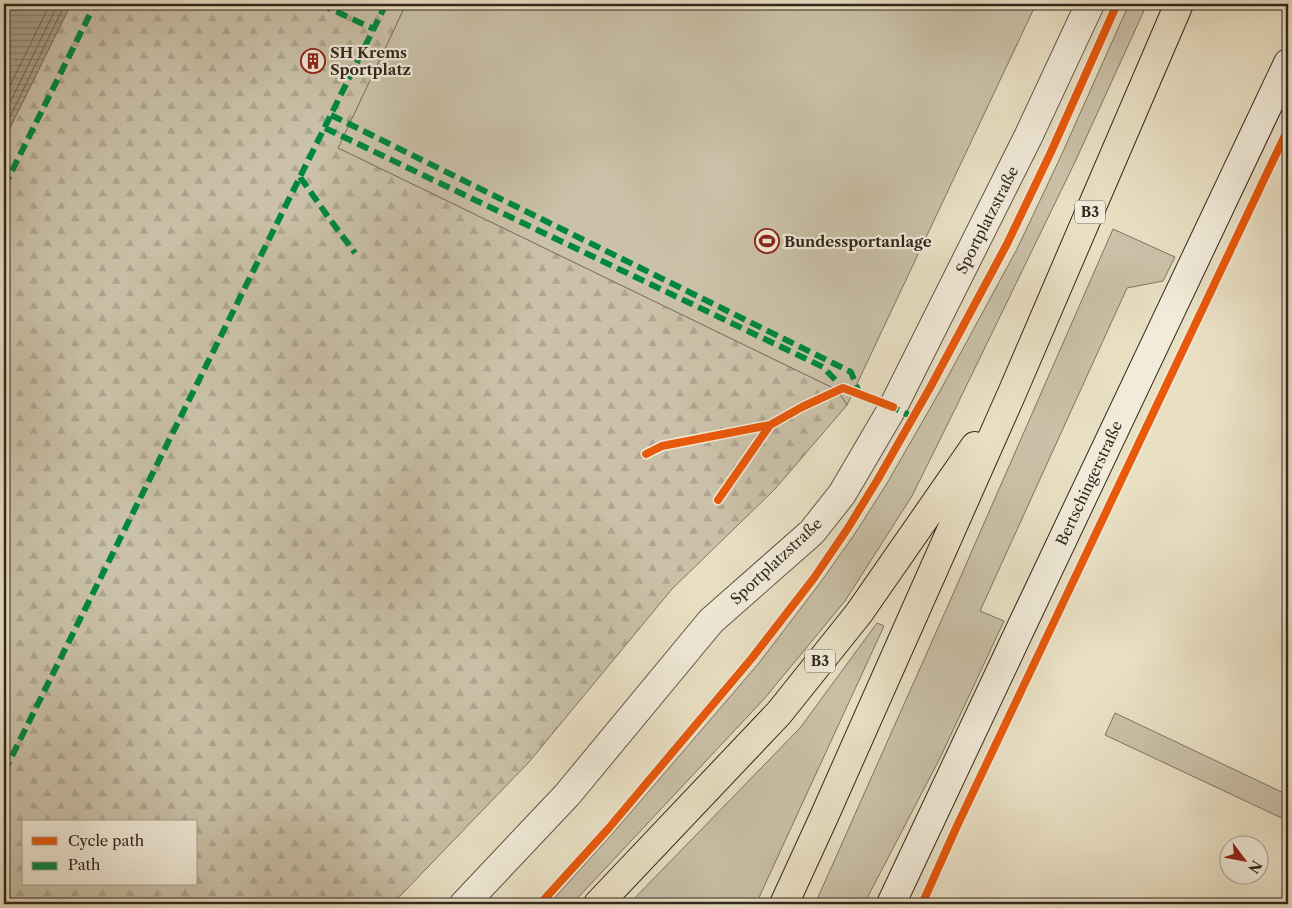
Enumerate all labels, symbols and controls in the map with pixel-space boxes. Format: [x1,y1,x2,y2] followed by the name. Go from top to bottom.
[330,43,411,79] place label: SH Krems Sportplatz
[300,48,326,74] building icon: SH Krems Sportplatz
[952,163,1022,277] street label: Sportplatzstraße
[1075,200,1105,223] road number: B3
[754,228,780,254] sports icon: Bundessportanlage
[784,232,932,251] place label: Bundessportanlage
[1052,418,1126,548] street label: Bertschingerstraße
[726,514,826,608] street label: Sportplatzstraße
[805,649,835,672] road number: B3
[22,820,198,886] legend
[68,831,145,850] text: Cycle path
[1220,836,1270,886] north arrow
[68,855,101,874] text: Path
[1244,857,1266,877] text: N

